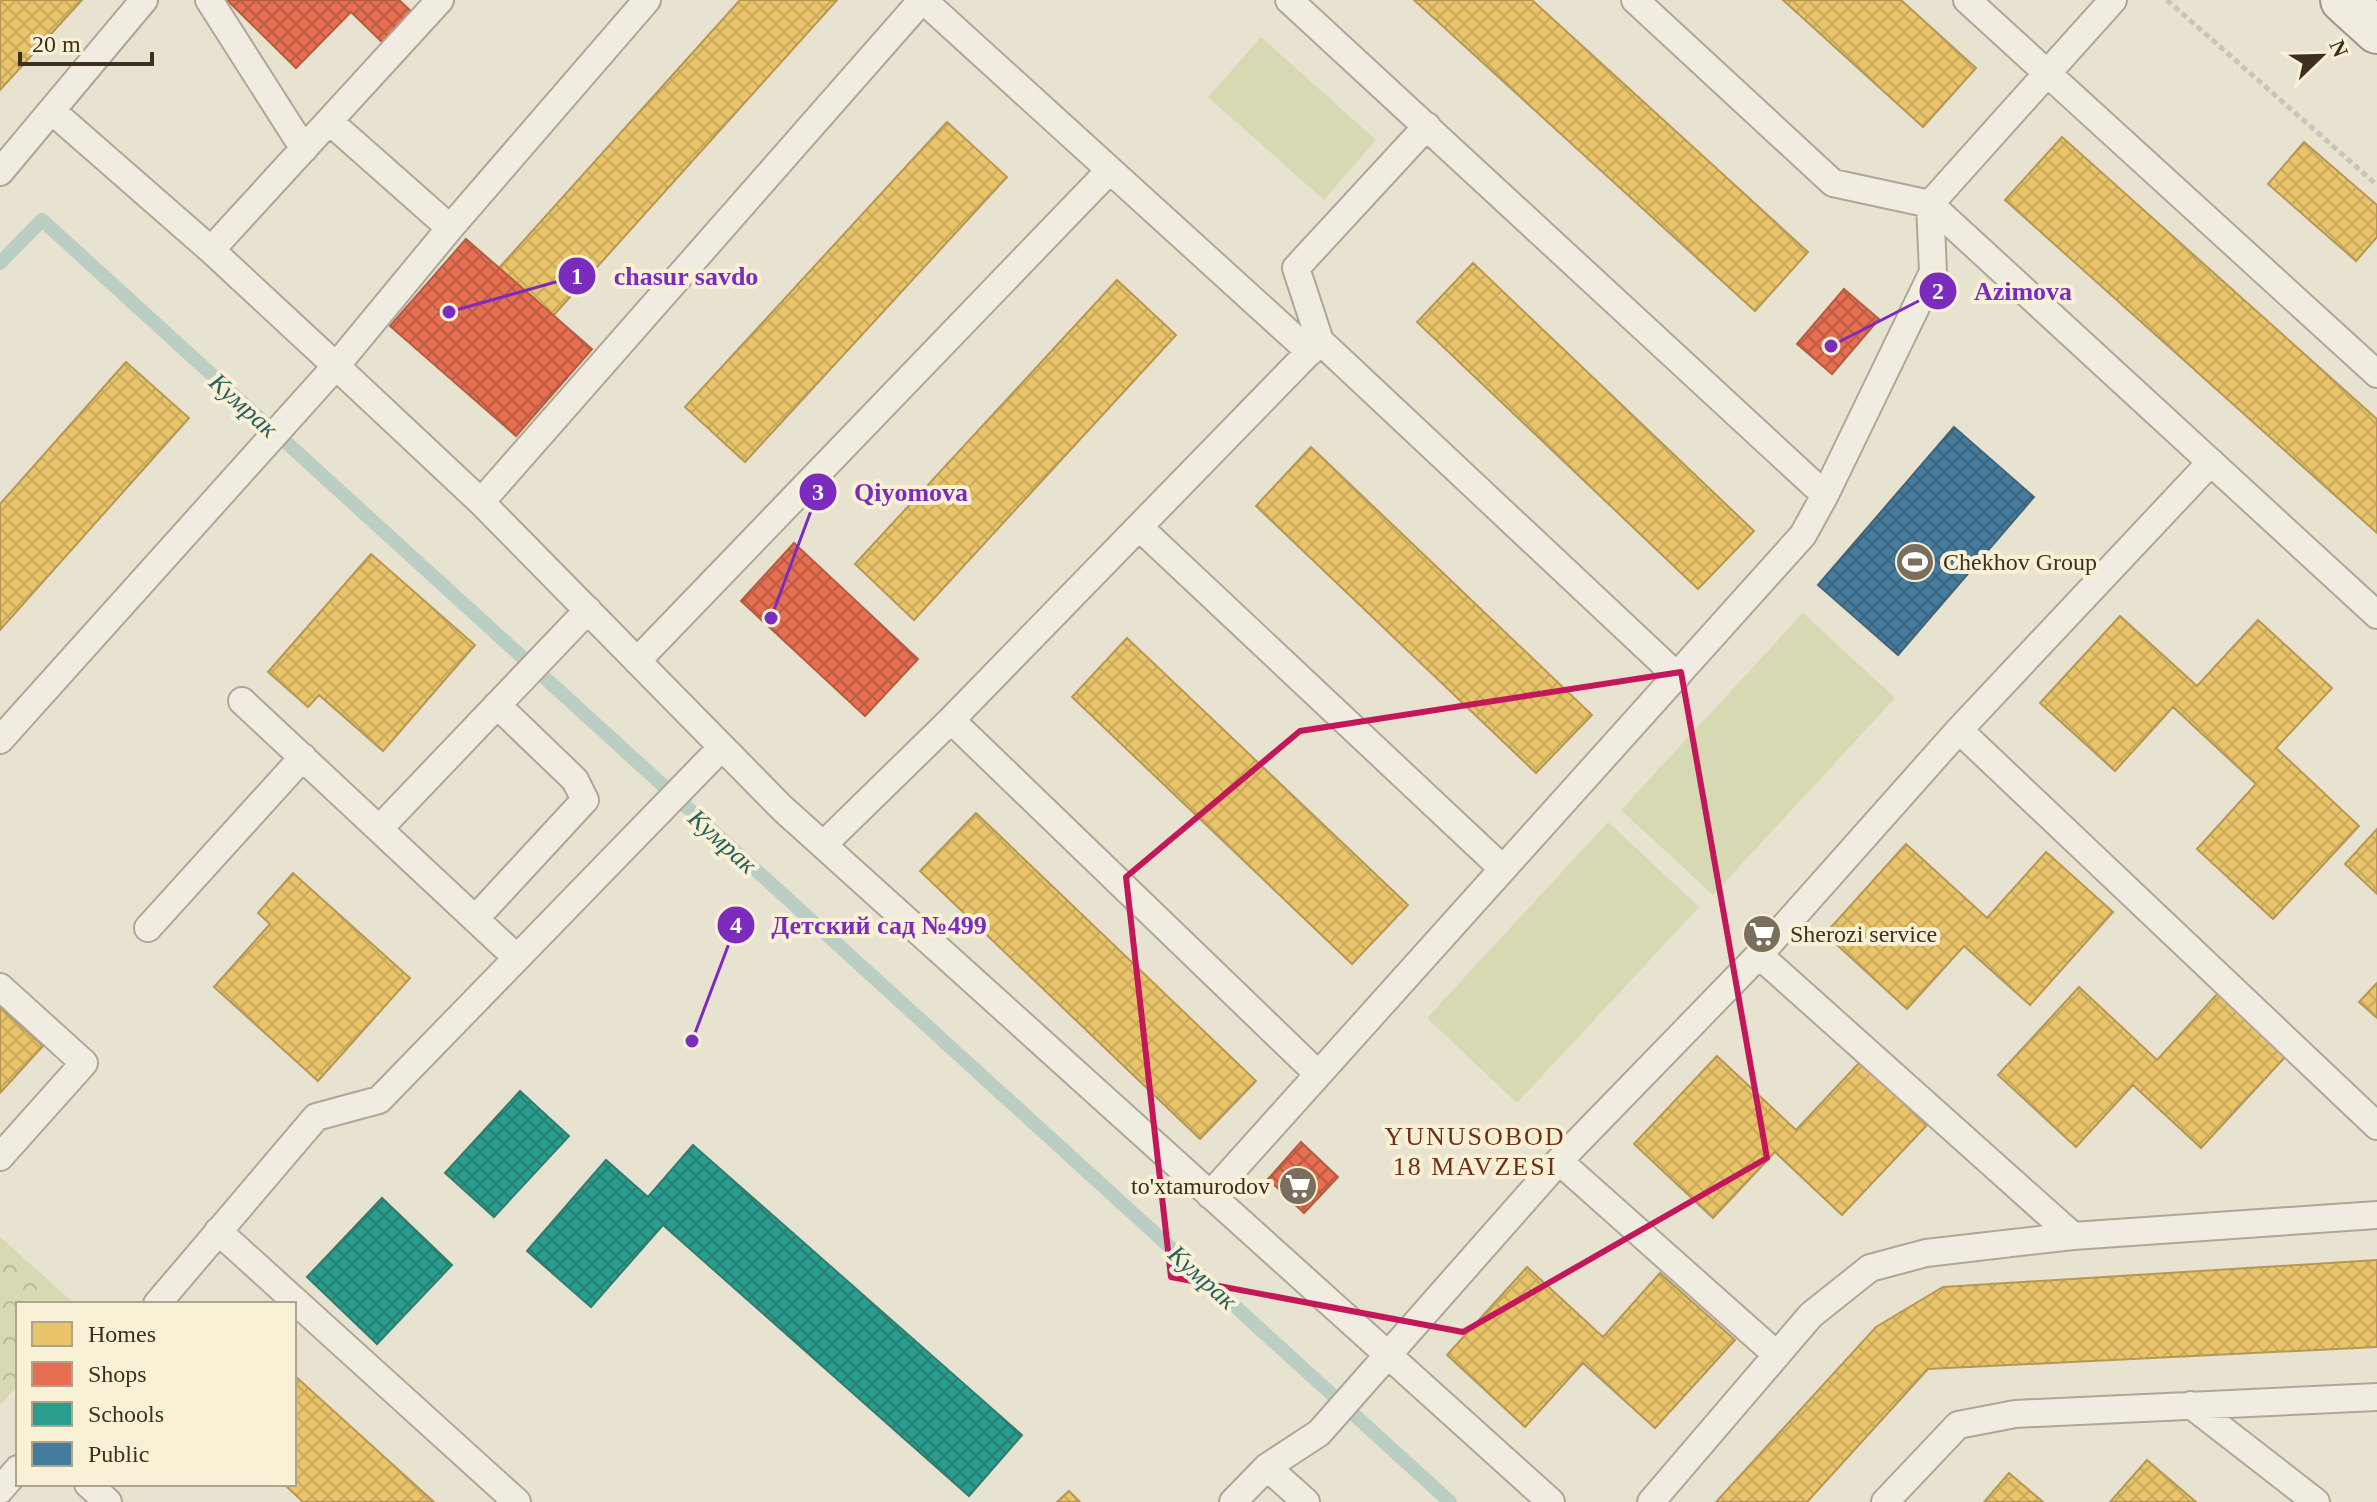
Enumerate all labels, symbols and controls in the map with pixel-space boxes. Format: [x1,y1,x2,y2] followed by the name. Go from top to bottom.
[20,16,152,66] scale bar
[2281,16,2361,96] north arrow
[32,31,81,57] text: 20 m
[2324,36,2354,61] text: N
[557,251,774,301] callout: chasur savdo
[614,262,758,291] text: chasur savdo
[571,263,583,289] text: 1
[1918,266,2088,316] callout: Azimova
[1974,277,2072,306] text: Azimova
[1932,278,1944,304] text: 2
[203,367,284,444] water label: Кумрак
[798,467,984,517] callout: Qiyomova
[854,478,968,507] text: Qiyomova
[812,479,824,505] text: 3
[1894,541,1936,583] sports icon: Chekhov Group
[1943,549,2097,575] place label: Chekhov Group
[682,803,763,880] water label: Кумрак
[716,900,1003,950] callout: Детский сад №499
[771,911,987,940] text: Детский сад №499
[730,912,742,938] text: 4
[1741,913,1783,955] supermarket icon: Sherozi service
[1790,921,1937,947] place label: Sherozi service
[1384,1122,1566,1181] district label: YUNUSOBOD 18 MAVZESI
[1277,1165,1319,1207] supermarket icon: to'xtamurodov
[1131,1173,1270,1199] place label: to'xtamurodov
[1162,1239,1243,1316] water label: Кумрак
[16,1302,296,1486] legend
[88,1321,156,1347] text: Homes
[88,1361,147,1387] text: Shops
[88,1401,164,1427] text: Schools
[88,1441,149,1467] text: Public

